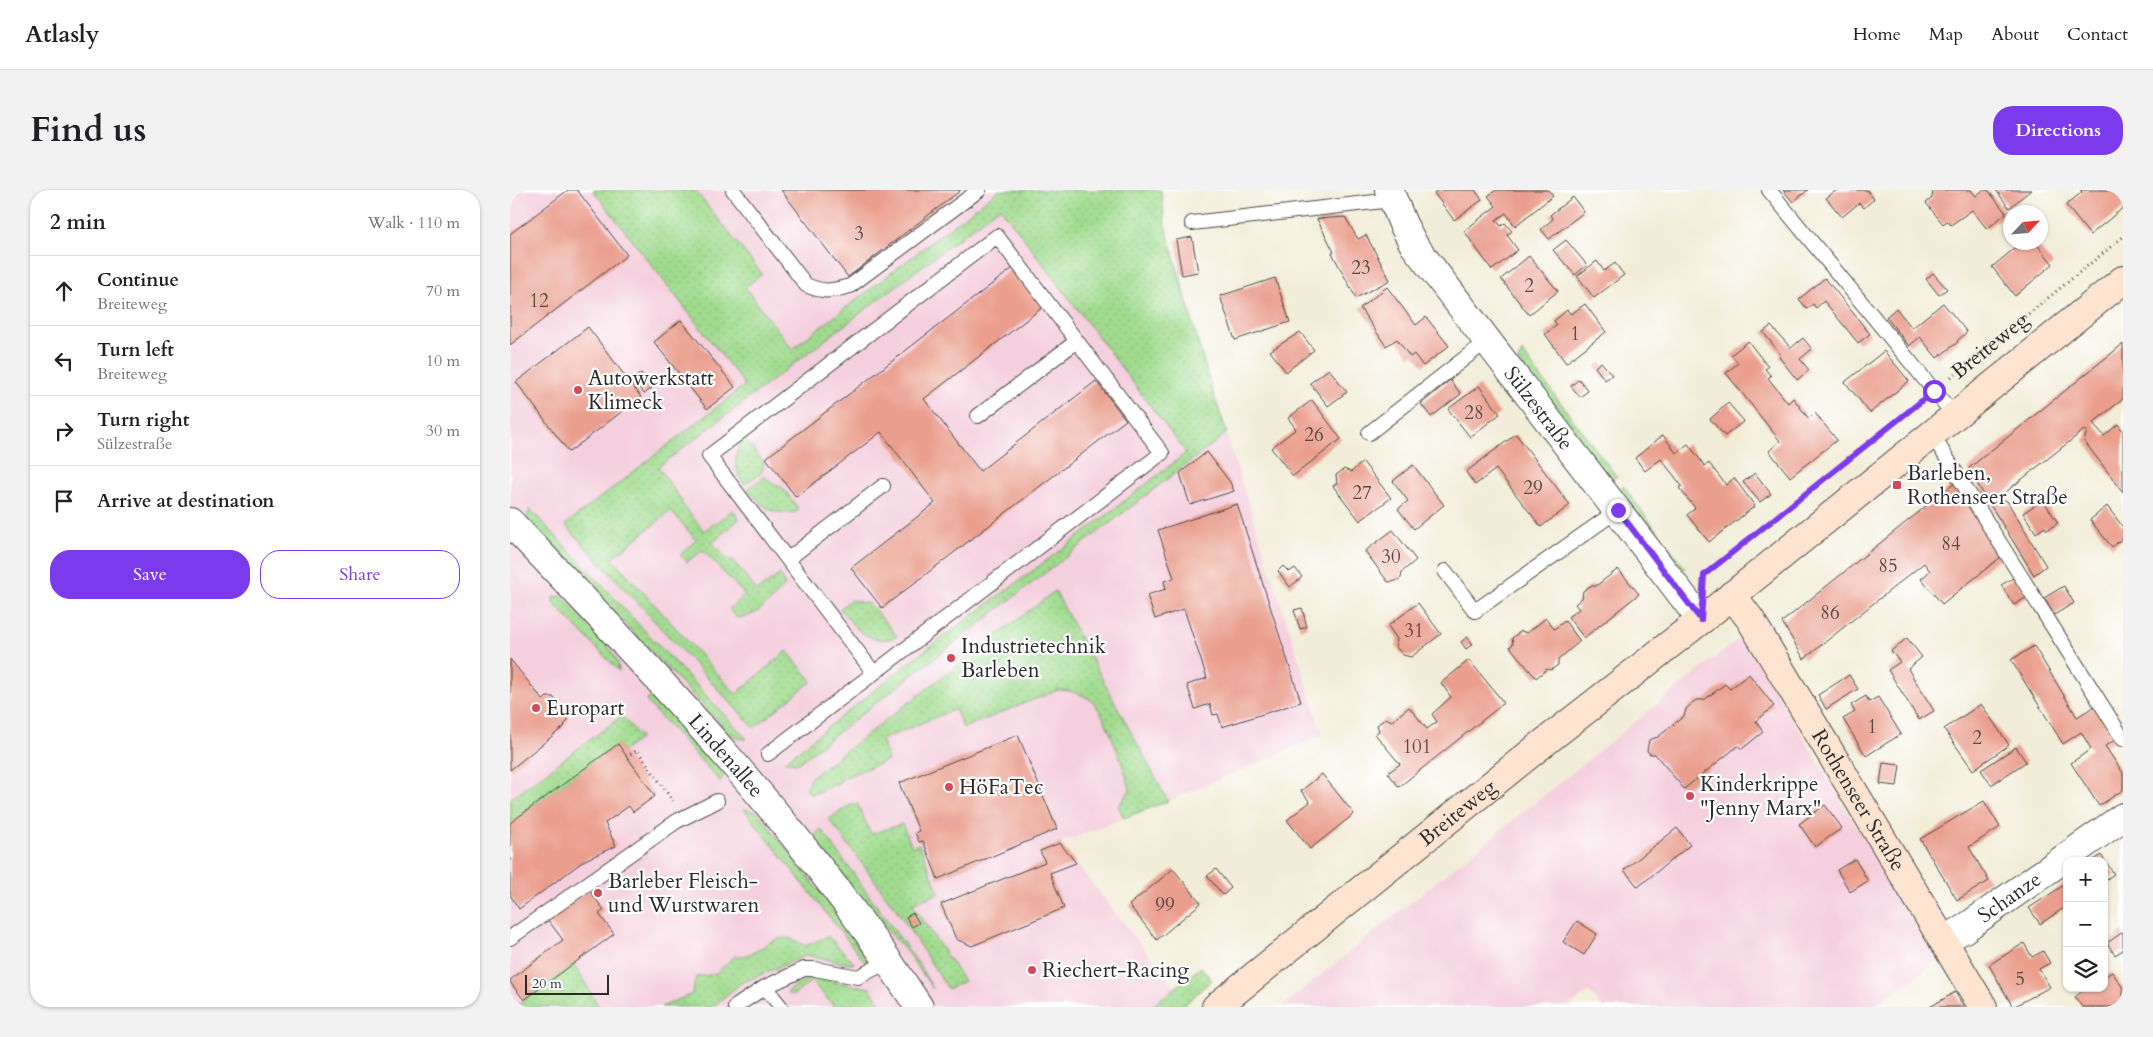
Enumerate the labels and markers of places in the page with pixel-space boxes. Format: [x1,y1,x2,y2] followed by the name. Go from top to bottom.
[588,364,714,417] place label: Autowerkstatt Klimeck
[572,384,584,396] marker: Autowerkstatt Klimeck
[1907,459,2068,512] place label: Barleben, Rothenseer Straße
[1891,479,1903,491] marker: Barleben, Rothenseer Straße
[961,632,1107,685] place label: Industrietechnik Barleben
[945,652,957,664] marker: Industrietechnik Barleben
[546,694,624,723] place label: Europart
[530,702,542,714] marker: Europart
[1700,770,1821,823] place label: Kinderkrippe "Jenny Marx"
[959,773,1043,802] place label: HöFaTec
[943,781,955,793] marker: HöFaTec
[1684,790,1696,802] marker: Kinderkrippe "Jenny Marx"
[608,867,759,920] place label: Barleber Fleisch- und Wurstwaren
[592,887,604,899] marker: Barleber Fleisch- und Wurstwaren
[1042,956,1189,985] place label: Riechert-Racing
[1026,964,1038,976] marker: Riechert-Racing

